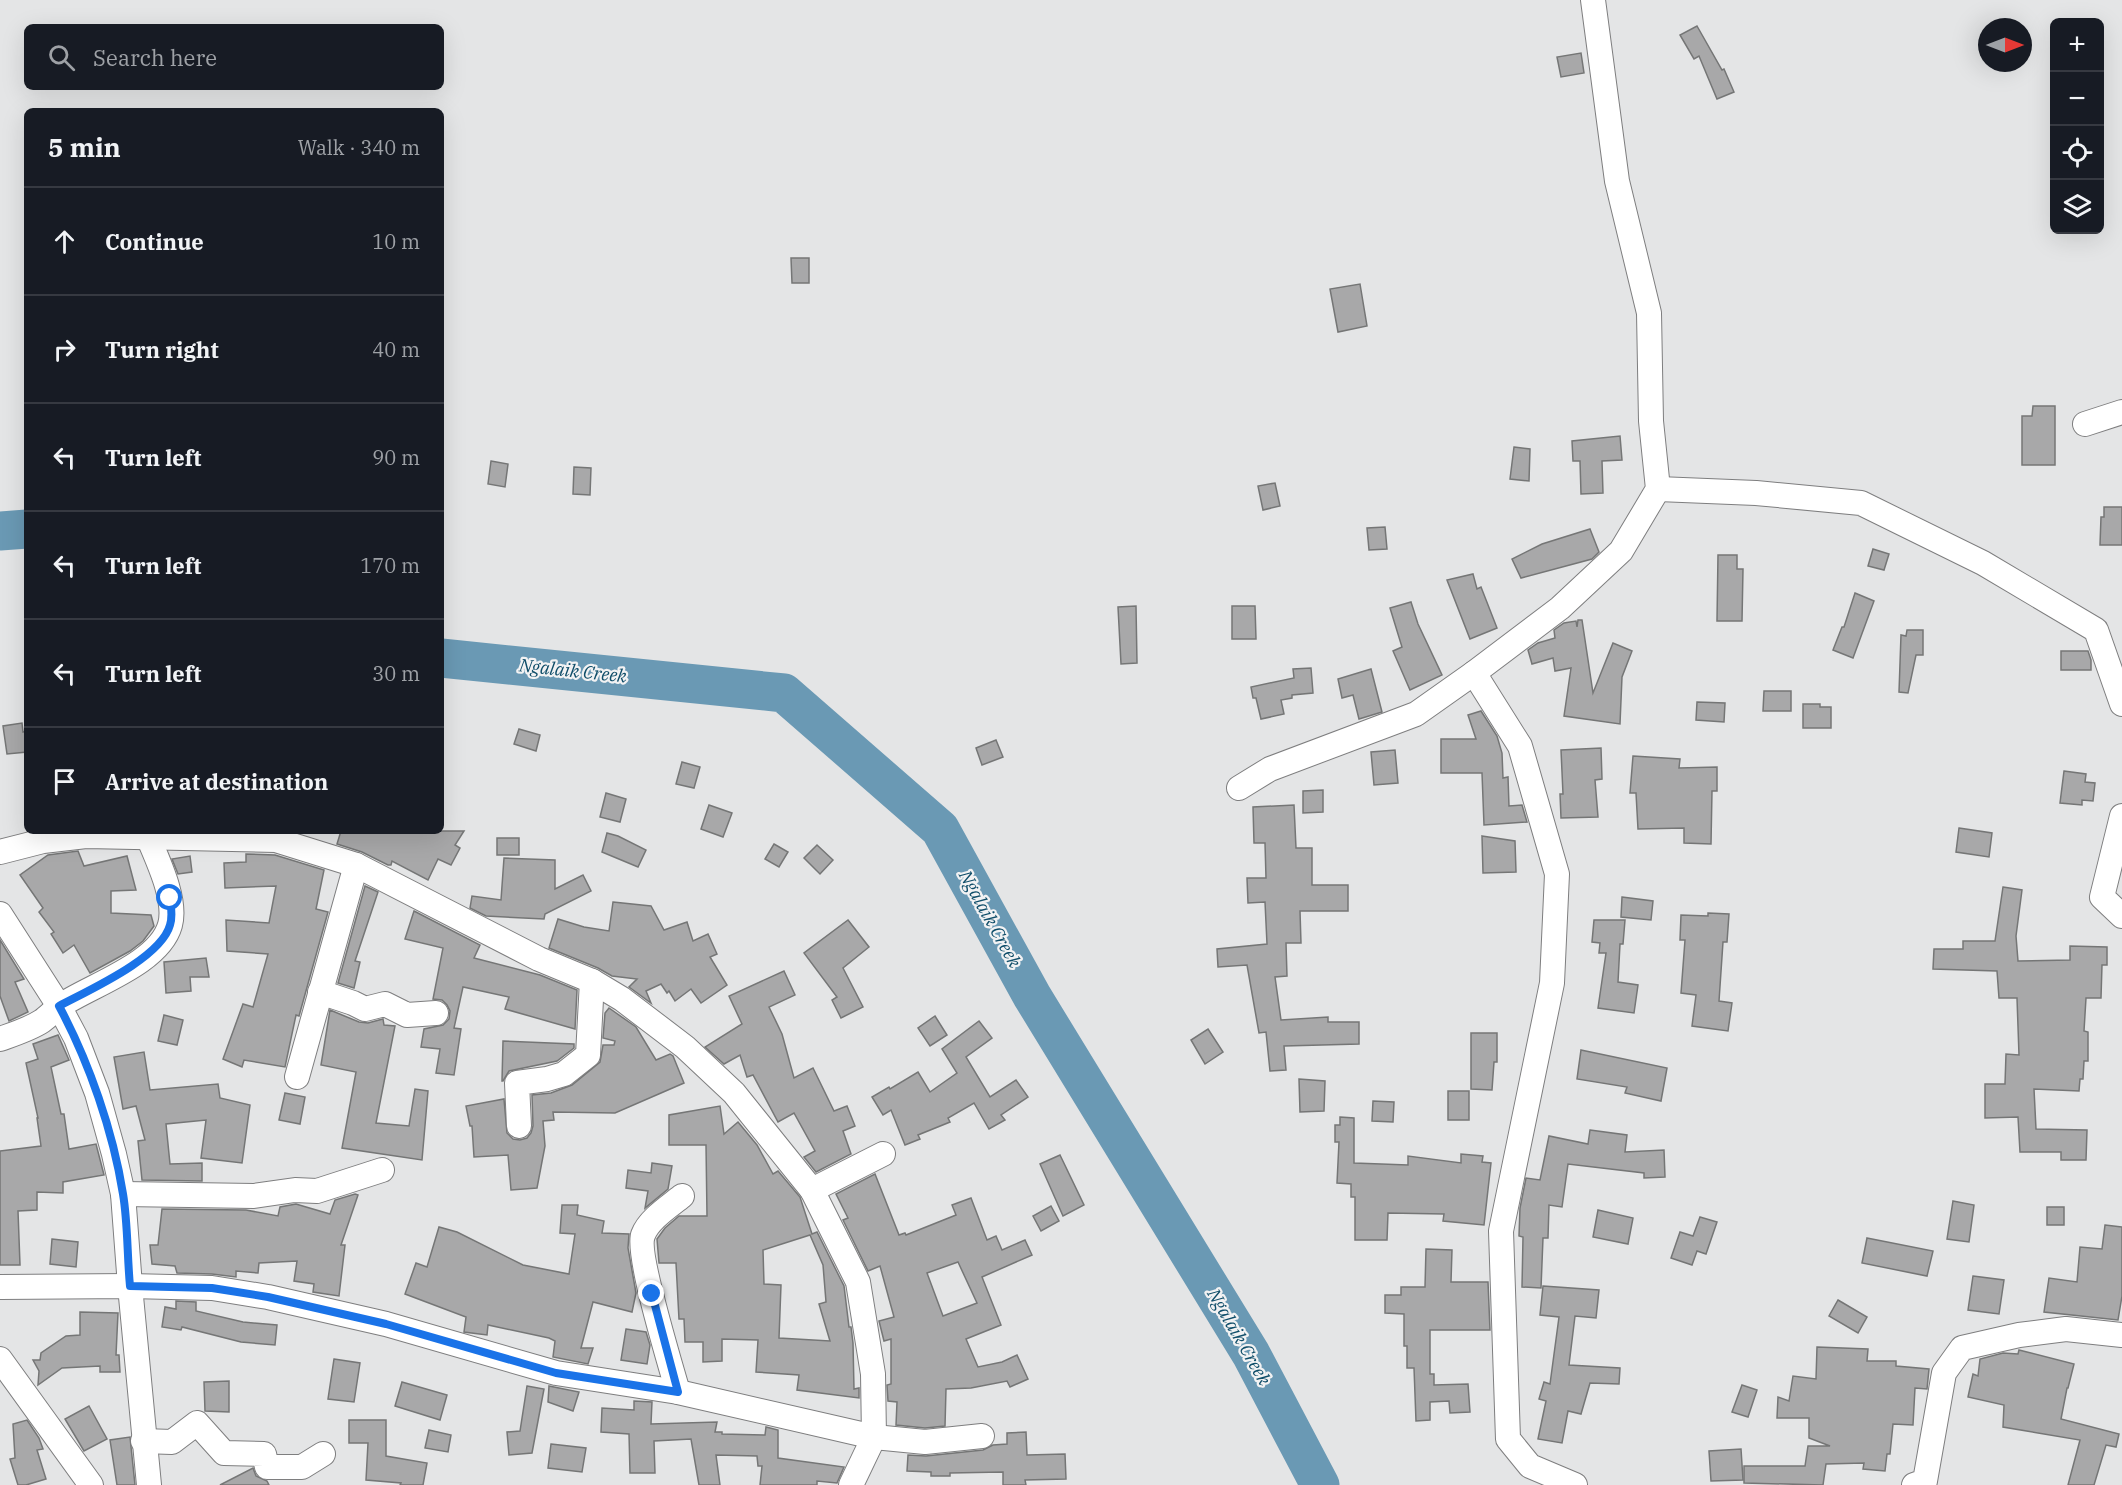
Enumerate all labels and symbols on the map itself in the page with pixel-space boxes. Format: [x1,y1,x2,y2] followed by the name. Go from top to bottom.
[1978,18,2032,72] north arrow
[517,653,628,688] water label: Ngalaik Creek
[954,865,1027,972] water label: Ngalaik Creek
[156,884,182,910] route start
[638,1280,664,1306] route end
[1202,1283,1277,1390] water label: Ngalaik Creek

